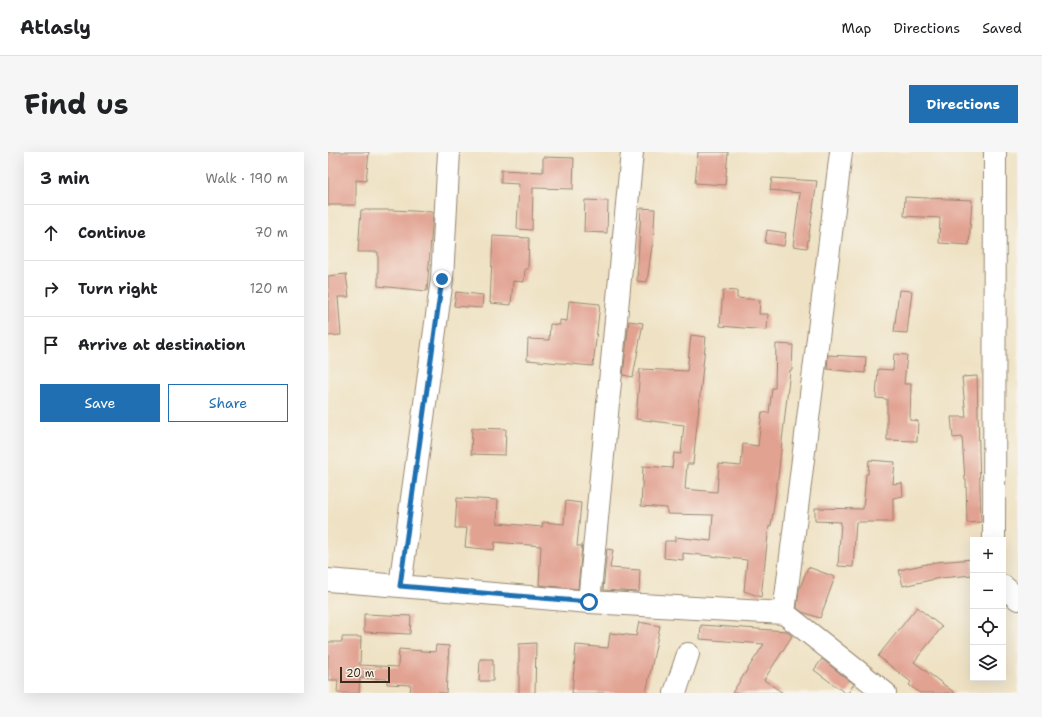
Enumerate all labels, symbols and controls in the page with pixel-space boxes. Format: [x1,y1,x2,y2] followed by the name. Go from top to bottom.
[20,15,91,40] text: Atlasly
[842,19,872,37] text: Map
[894,19,960,37] text: Directions
[982,19,1022,37] text: Saved
[24,85,129,123] text: Find us
[909,85,1018,123] button: Directions
[40,167,90,189] text: 3 min
[206,170,288,187] text: Walk · 190 m
[40,222,62,244] icon: ahead
[78,223,146,243] text: Continue
[254,224,288,241] text: 70 m
[433,270,451,288] route end
[40,278,62,300] icon: right
[78,279,158,299] text: Turn right
[250,280,288,297] text: 120 m
[40,334,62,356] icon: arrive
[78,335,246,355] text: Arrive at destination
[40,384,160,422] button: Save
[168,384,288,422] button: Share
[970,537,1006,681] map controls
[970,537,1006,573] button: +
[970,573,1006,609] button: −
[580,593,598,611] route start
[970,609,1006,645] button: locate
[970,645,1006,681] button: layers
[340,665,390,684] scale bar
[346,666,374,681] text: 20 m

